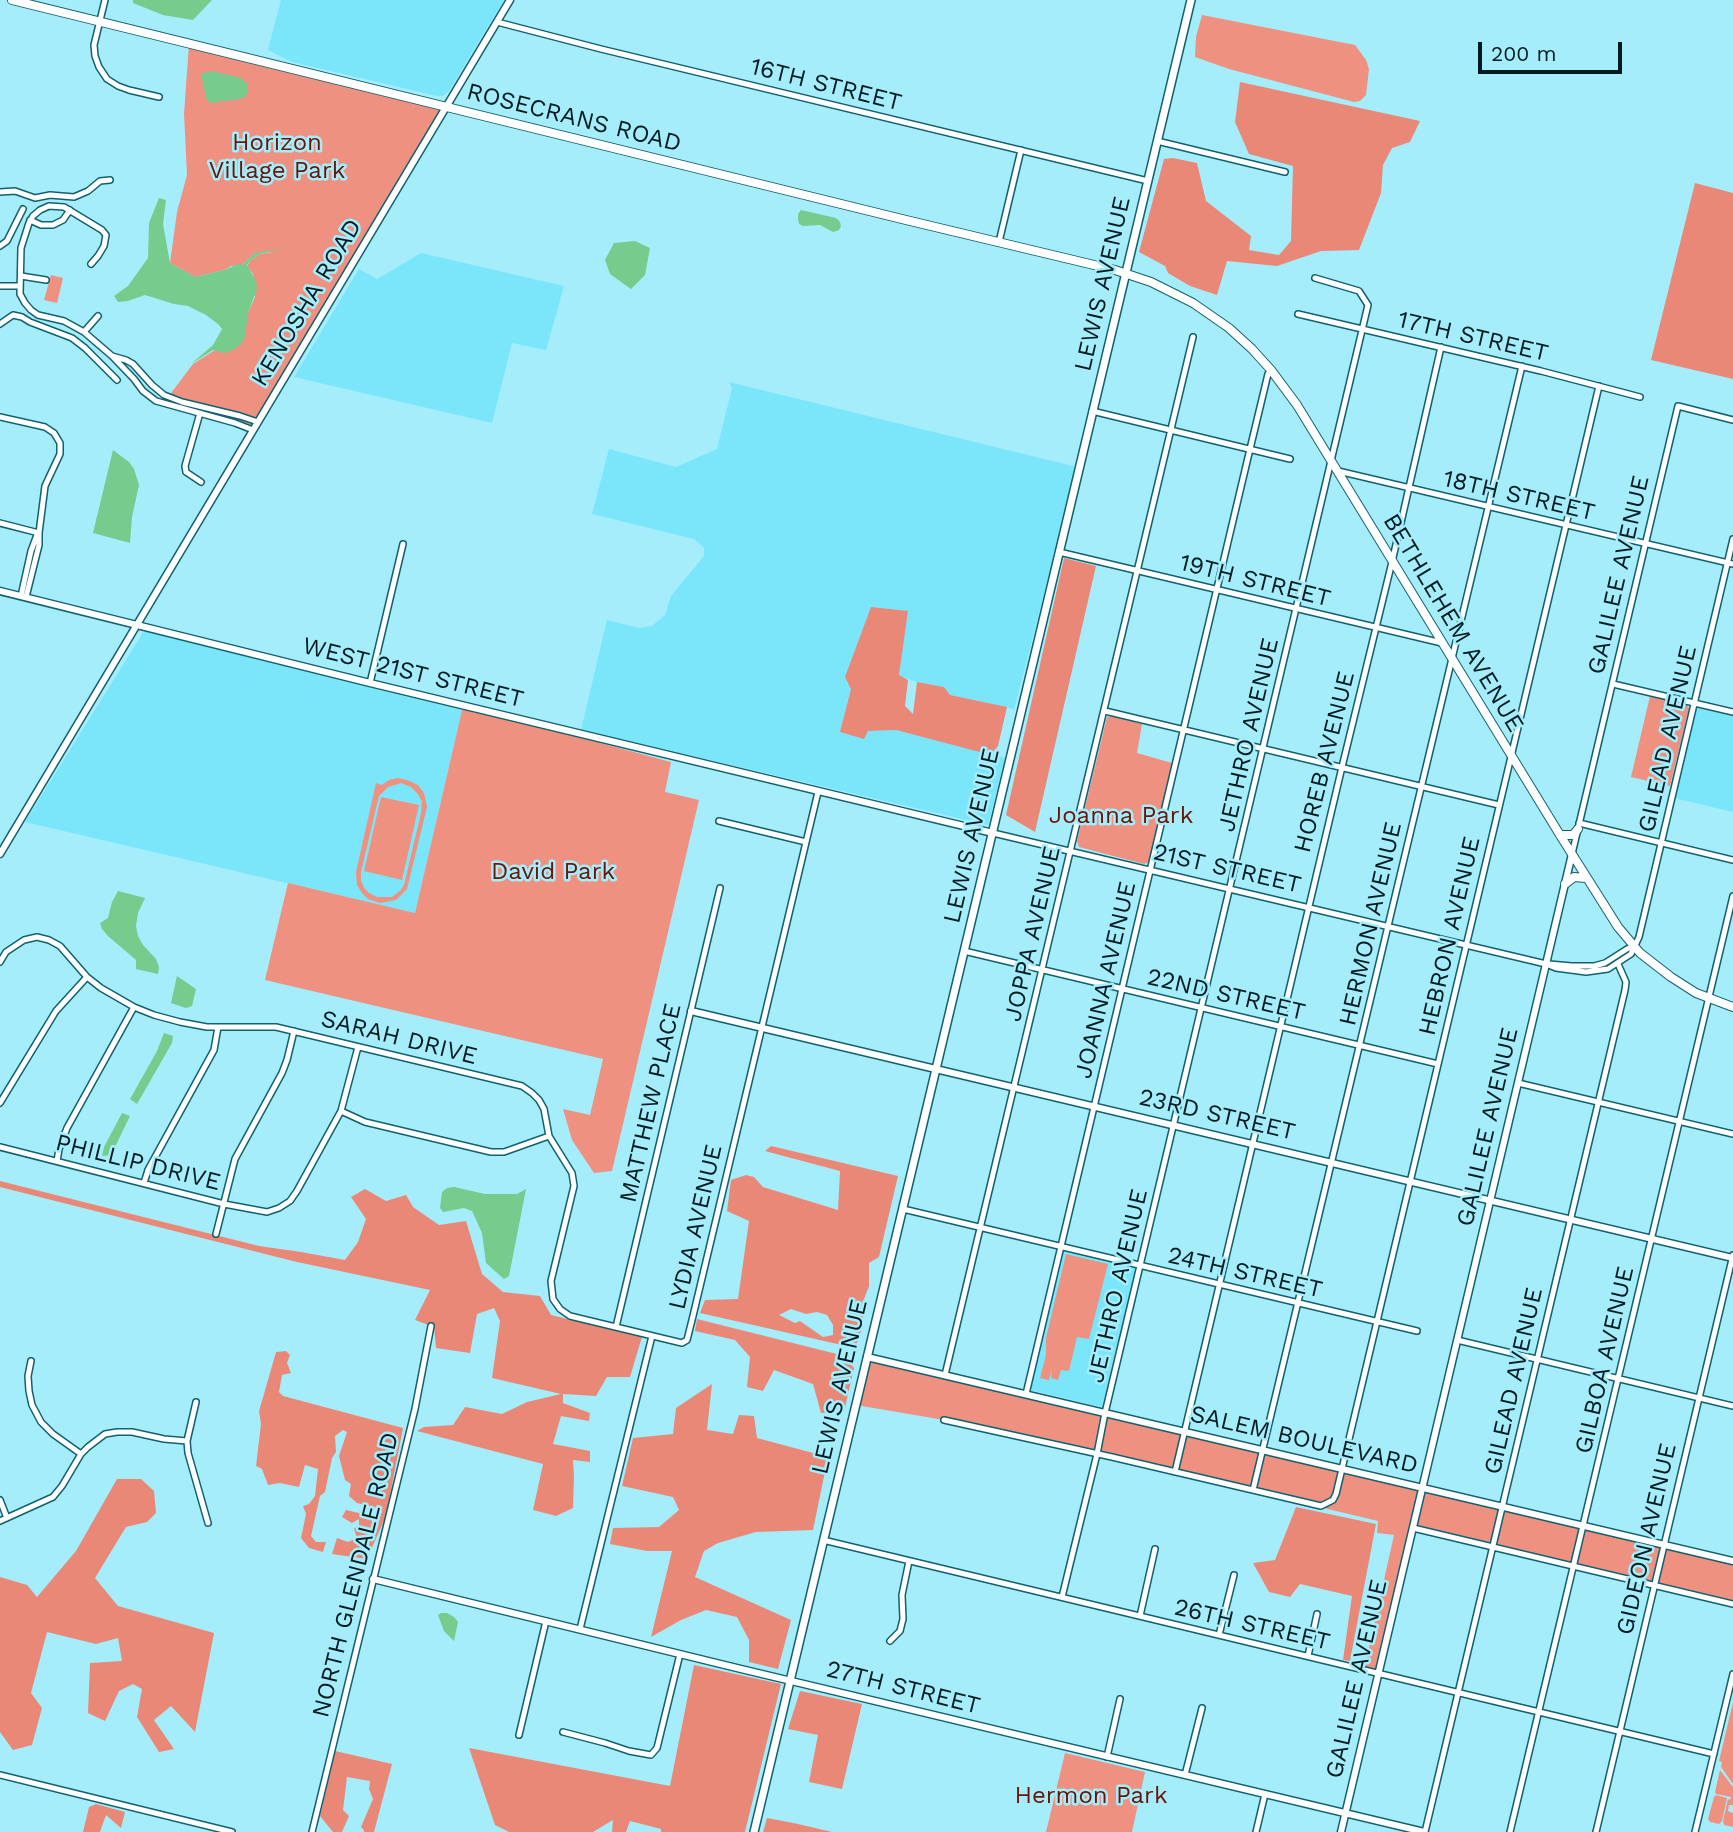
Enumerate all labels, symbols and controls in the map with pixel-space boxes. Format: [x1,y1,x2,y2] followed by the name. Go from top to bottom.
[1481,28,1624,72] scale bar
[1491,41,1557,66] text: 200 m
[748,52,904,118] street label: 16TH STREET
[464,77,684,159] street label: ROSECRANS ROAD
[209,129,345,185] park label: Horizon Village Park
[1069,194,1137,374] street label: LEWIS AVENUE
[246,214,368,392] street label: KENOSHA ROAD
[1395,306,1551,368] street label: 17TH STREET
[1440,465,1598,527] street label: 18TH STREET
[1582,473,1656,677] street label: GALILEE AVENUE
[1376,509,1530,737] street label: BETHLEHEM AVENUE
[1177,548,1333,614] street label: 19TH STREET
[300,632,526,714] street label: WEST 21ST STREET
[1213,635,1285,835] street label: JETHRO AVENUE
[1633,643,1703,835] street label: GILEAD AVENUE
[1289,668,1361,856] street label: HOREB AVENUE
[938,746,1006,926] street label: LEWIS AVENUE
[1049,802,1193,830] park label: Joanna Park
[1334,819,1408,1029] street label: HERMON AVENUE
[1413,834,1487,1038] street label: HEBRON AVENUE
[1150,838,1304,900] street label: 21ST STREET
[999,844,1067,1024] street label: JOPPA AVENUE
[491,858,615,886] park label: David Park
[1069,879,1143,1081] street label: JOANNA AVENUE
[1144,963,1308,1027] street label: 22ND STREET
[614,1001,688,1205] street label: MATTHEW PLACE
[318,1005,480,1071] street label: SARAH DRIVE
[1451,1025,1525,1229] street label: GALILEE AVENUE
[1136,1083,1298,1147] street label: 23RD STREET
[52,1129,224,1197] street label: PHILLIP DRIVE
[663,1142,729,1312] street label: LYDIA AVENUE
[1082,1186,1154,1386] street label: JETHRO AVENUE
[1165,1241,1325,1305] street label: 24TH STREET
[1569,1264,1641,1456] street label: GILBOA AVENUE
[1479,1285,1549,1477] street label: GILEAD AVENUE
[806,1297,874,1477] street label: LEWIS AVENUE
[1187,1400,1421,1480] street label: SALEM BOULEVARD
[307,1429,405,1721] street label: NORTH GLENDALE ROAD
[1611,1440,1683,1638] street label: GIDEON AVENUE
[1320,1577,1394,1781] street label: GALILEE AVENUE
[1171,1593,1333,1657] street label: 26TH STREET
[823,1655,983,1721] street label: 27TH STREET
[1015,1782,1167,1810] park label: Hermon Park

